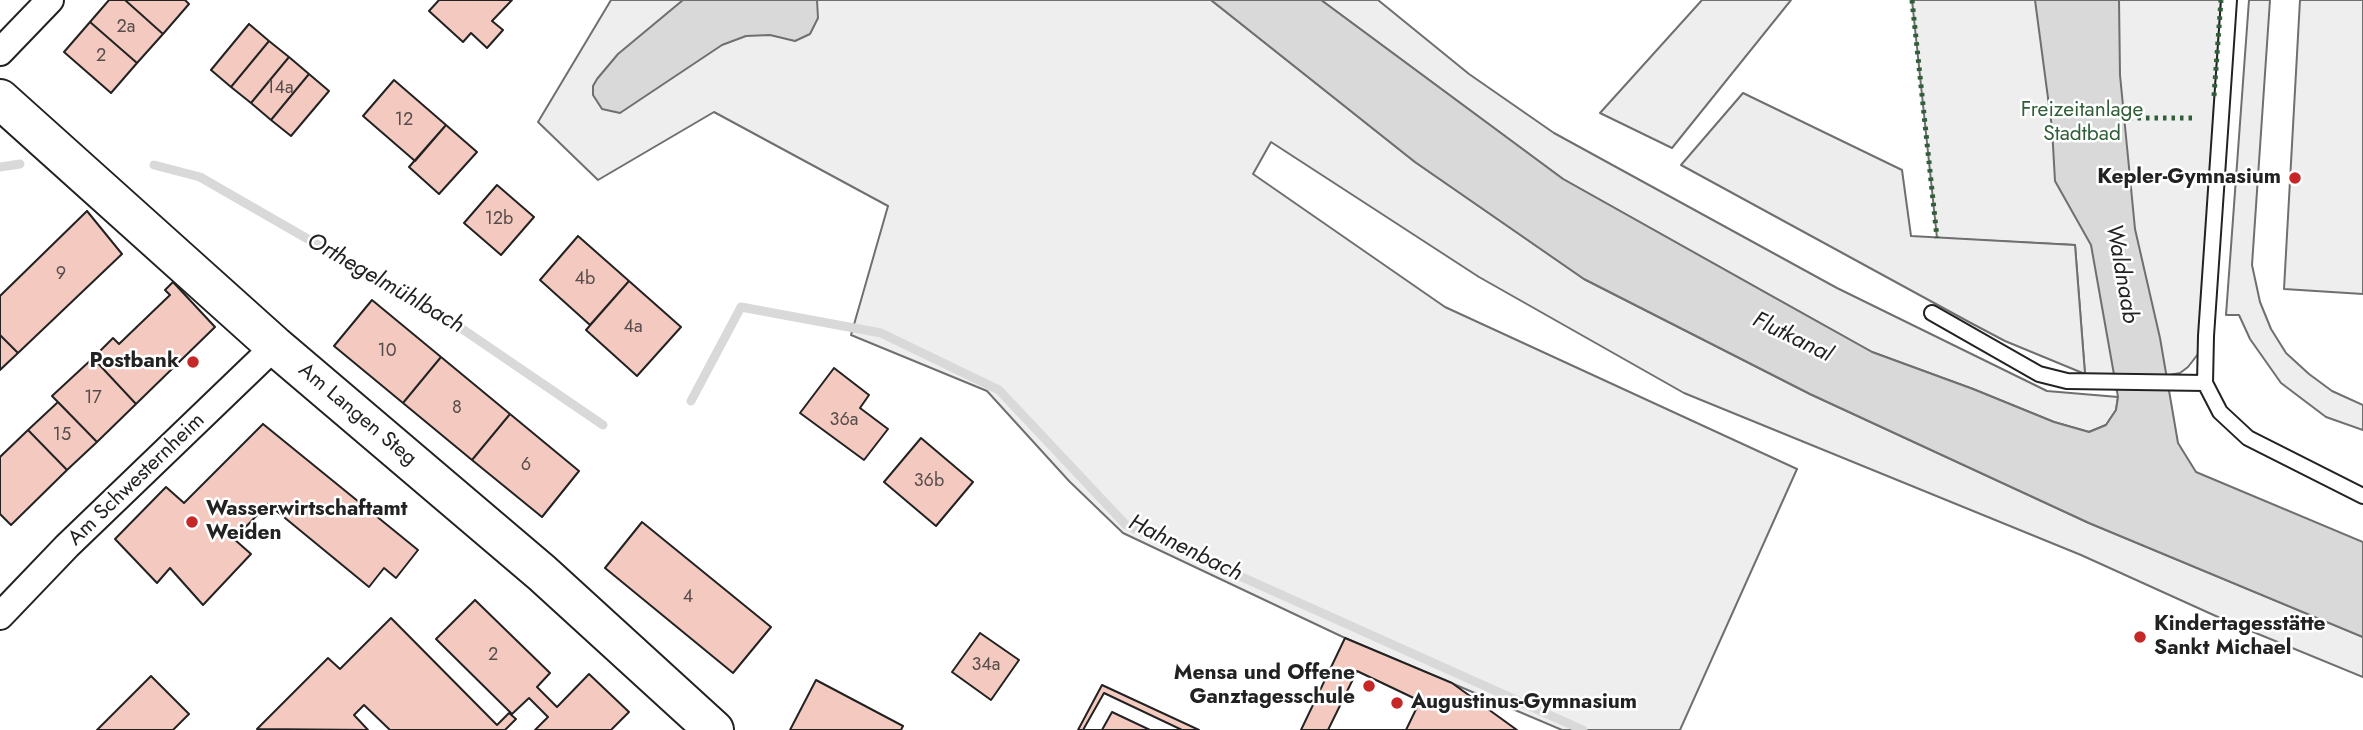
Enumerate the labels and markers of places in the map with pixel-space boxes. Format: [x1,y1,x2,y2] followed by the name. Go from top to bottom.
[2097,165,2281,191] place label: Kepler-Gymnasium
[2287,170,2303,186] marker: Kepler-Gymnasium
[89,349,179,375] place label: Postbank
[185,354,201,370] marker: Postbank
[206,497,407,547] place label: Wasserwirtschaftamt Weiden
[184,514,200,530] marker: Wasserwirtschaftamt Weiden
[2154,612,2326,662] place label: Kindertagesstätte Sankt Michael
[2132,629,2148,645] marker: Kindertagesstätte Sankt Michael
[1174,661,1355,711] place label: Mensa und Offene Ganztagesschule
[1361,678,1377,694] marker: Mensa und Offene Ganztagesschule
[1411,690,1637,716] place label: Augustinus-Gymnasium
[1389,695,1405,711] marker: Augustinus-Gymnasium

